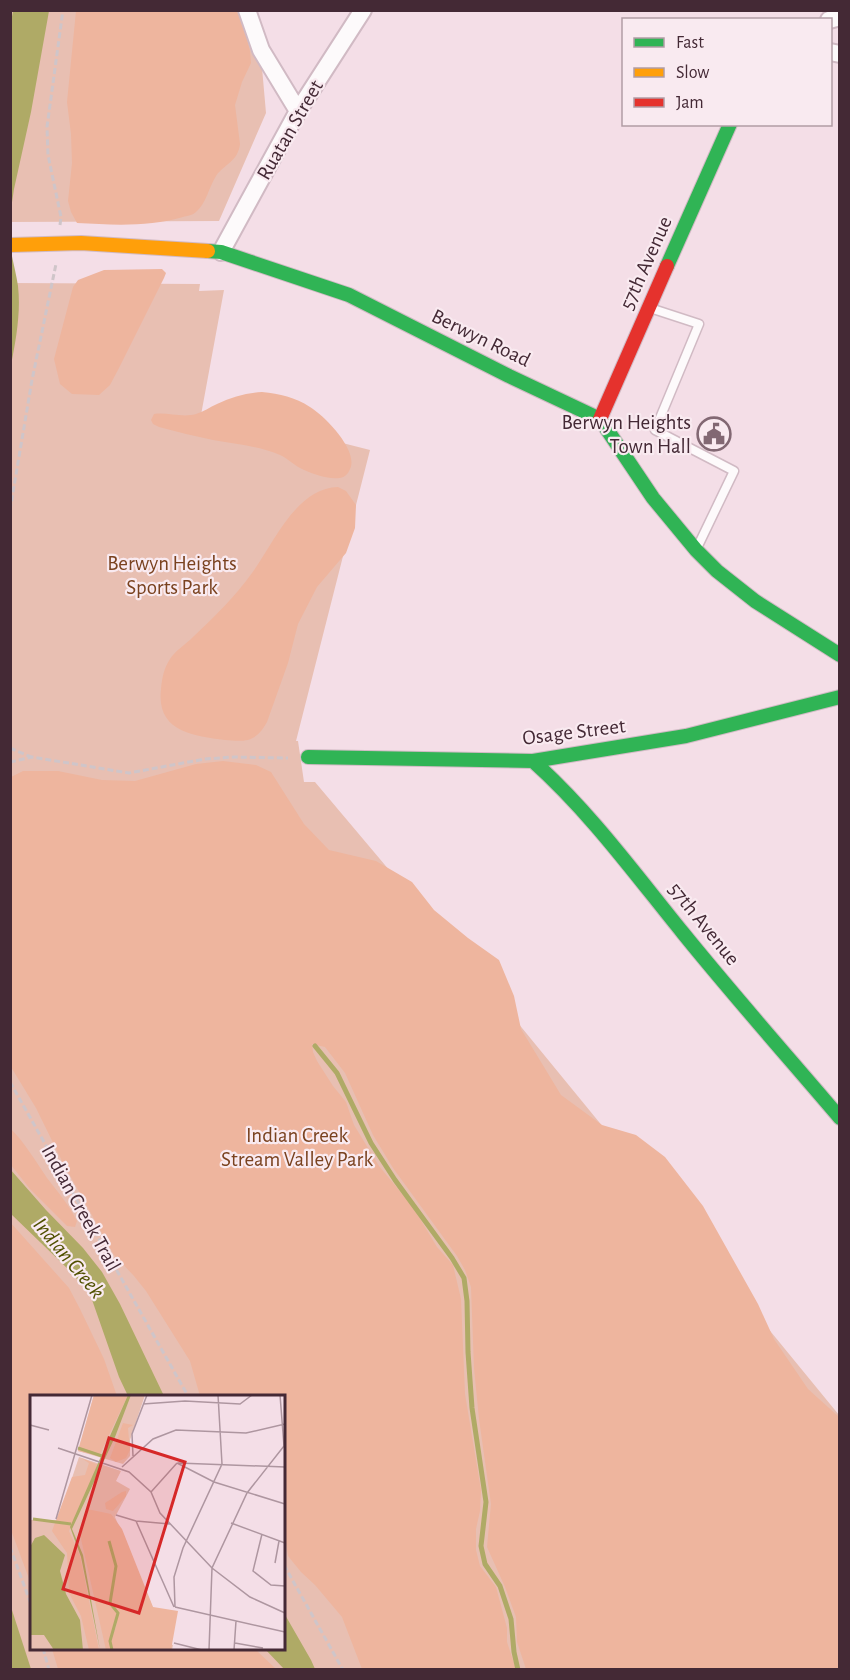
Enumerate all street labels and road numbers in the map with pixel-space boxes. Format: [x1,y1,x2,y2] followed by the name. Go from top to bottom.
[253,76,327,184] street label: Ruatan Street
[616,213,676,313] street label: 57th Avenue
[428,305,534,371] street label: Berwyn Road
[521,715,627,749] street label: Osage Street
[664,879,744,969] street label: 57th Avenue
[36,1140,126,1276] street label: Indian Creek Trail

